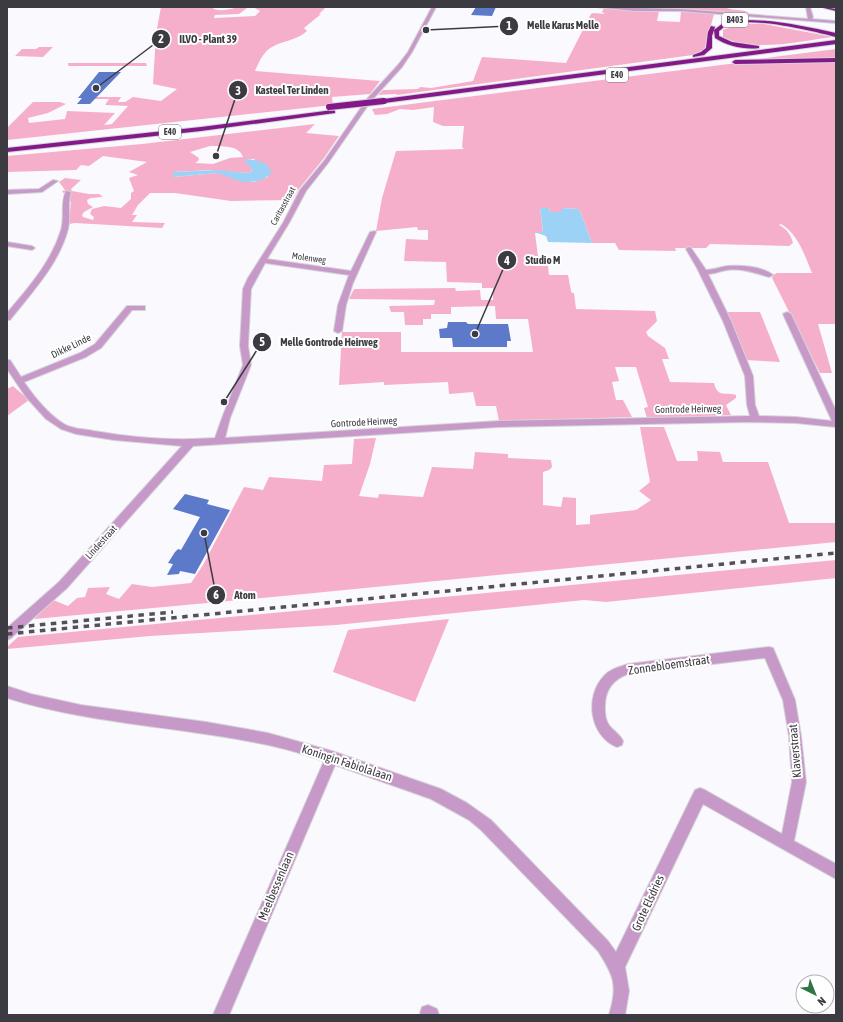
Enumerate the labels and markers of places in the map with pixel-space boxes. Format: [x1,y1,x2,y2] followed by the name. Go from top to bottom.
[499,14,607,37] callout: Melle Karus Melle
[151,27,245,50] callout: ILVO - Plant 39
[228,79,337,102] callout: Kasteel Ter Linden
[497,249,568,272] callout: Studio M
[252,330,385,353] callout: Melle Gontrode Heirweg
[206,584,264,607] callout: Atom

